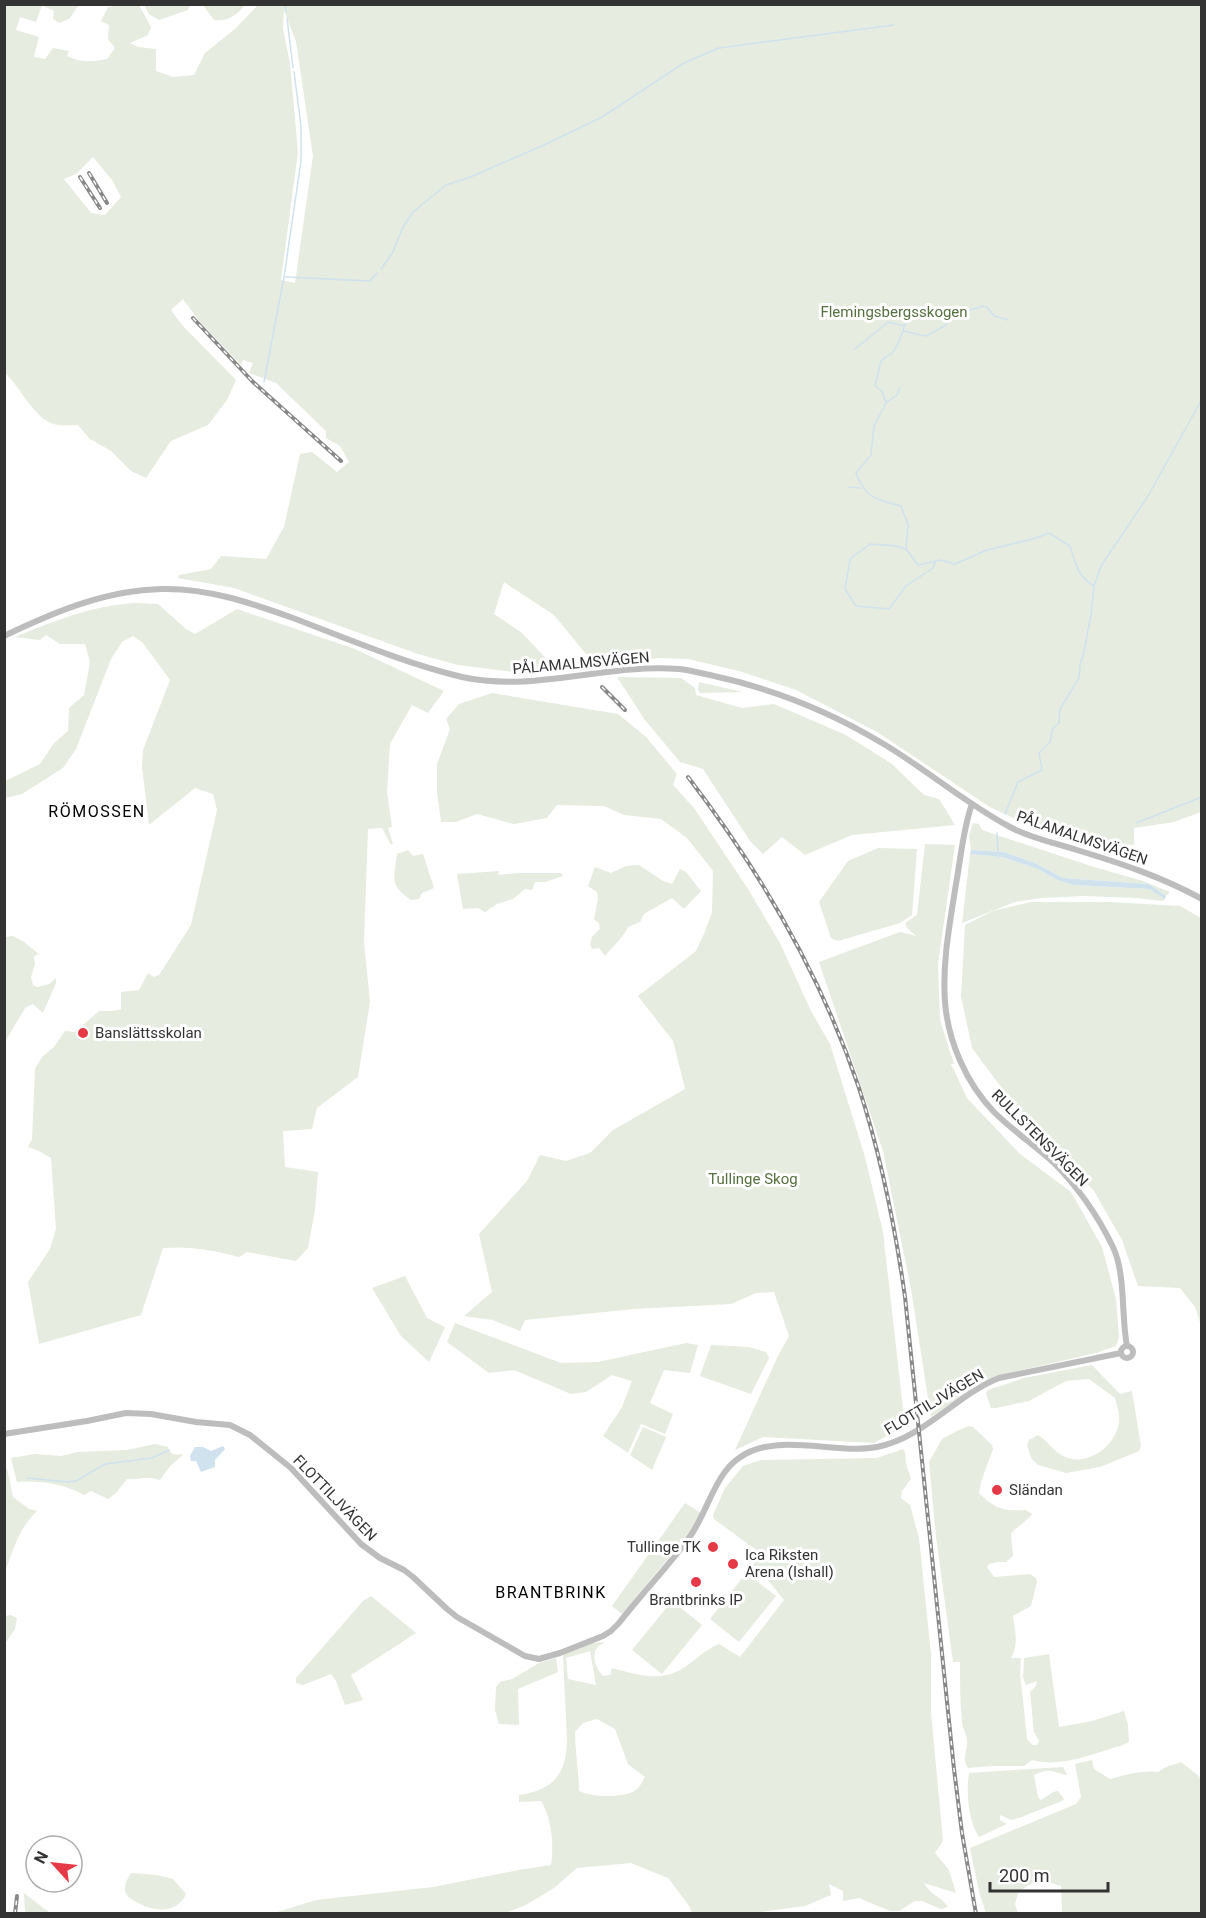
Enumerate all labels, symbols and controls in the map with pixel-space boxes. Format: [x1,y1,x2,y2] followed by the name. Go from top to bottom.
[820,303,968,321] park label: Flemingsbergsskogen
[512,648,650,678] street label: PÅLAMALMSVÄGEN
[48,802,146,821] district label: RÖMOSSEN
[1014,807,1150,869] street label: PÅLAMALMSVÄGEN
[95,1024,202,1042] place label: Banslättsskolan
[76,1026,90,1040] marker: Banslättsskolan
[988,1086,1092,1190] street label: RULLSTENSVÄGEN
[708,1170,798,1188] park label: Tullinge Skog
[881,1365,987,1439] street label: FLOTTILJVÄGEN
[289,1451,381,1545] street label: FLOTTILJVÄGEN
[1009,1481,1063,1499] place label: Sländan
[990,1483,1004,1497] marker: Sländan
[627,1538,702,1556] place label: Tullinge TK
[706,1540,720,1554] marker: Tullinge TK
[745,1546,834,1581] place label: Ica Riksten Arena (Ishall)
[726,1557,740,1571] marker: Ica Riksten Arena (Ishall)
[689,1575,703,1589] marker: Brantbrinks IP
[495,1583,607,1602] district label: BRANTBRINK
[649,1591,743,1609] place label: Brantbrinks IP
[24,1834,84,1894] north arrow
[30,1848,52,1867] text: N
[990,1855,1108,1893] scale bar
[999,1865,1050,1886] text: 200 m

